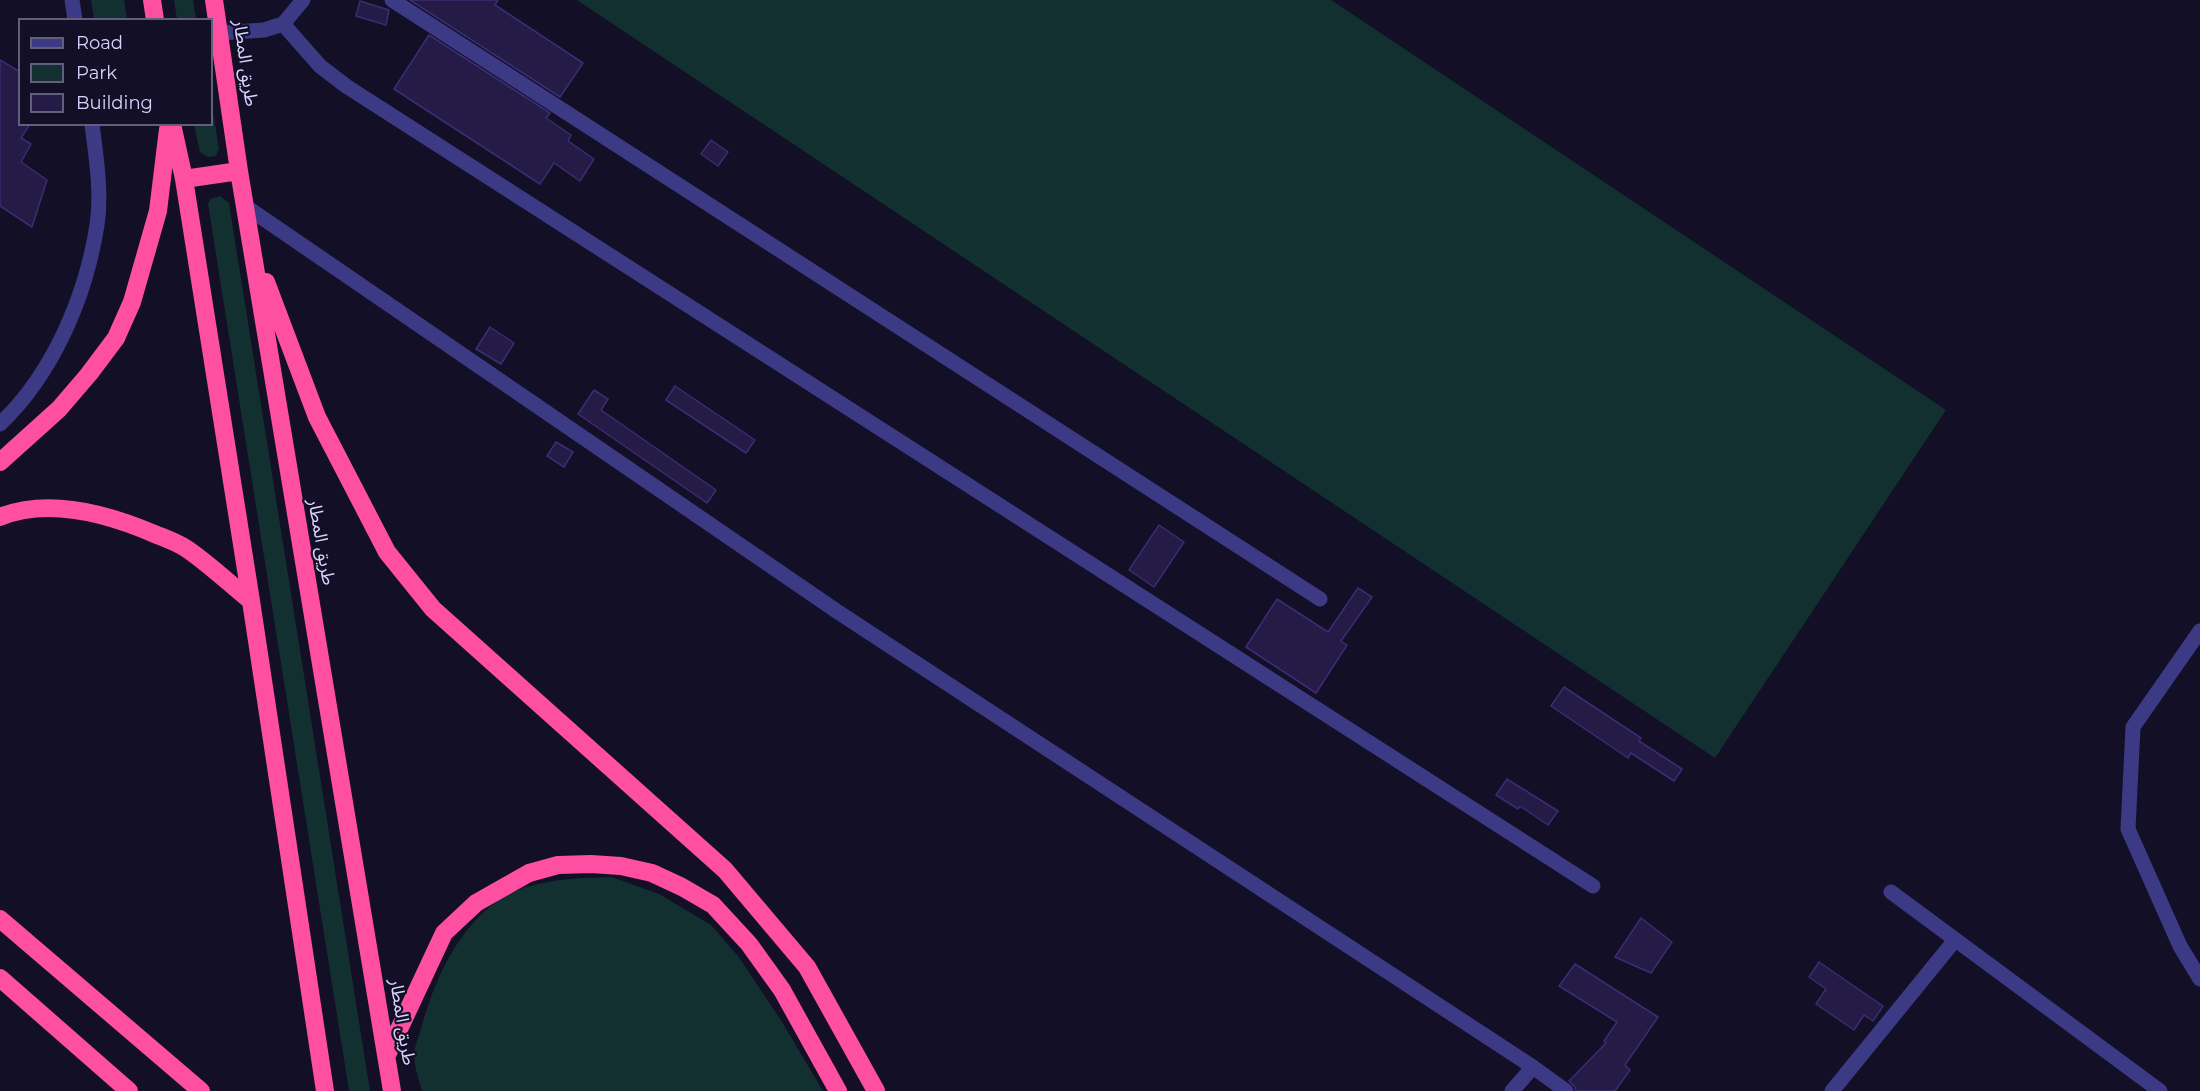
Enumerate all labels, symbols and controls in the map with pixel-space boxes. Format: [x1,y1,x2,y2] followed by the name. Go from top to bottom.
[18,18,213,126] legend
[228,18,262,108] street label: طريق المطار
[76,32,123,54] text: Road
[76,62,117,84] text: Park
[76,92,153,114] text: Building
[303,497,339,587] street label: طريق المطار
[384,977,420,1067] street label: طريق المطار

